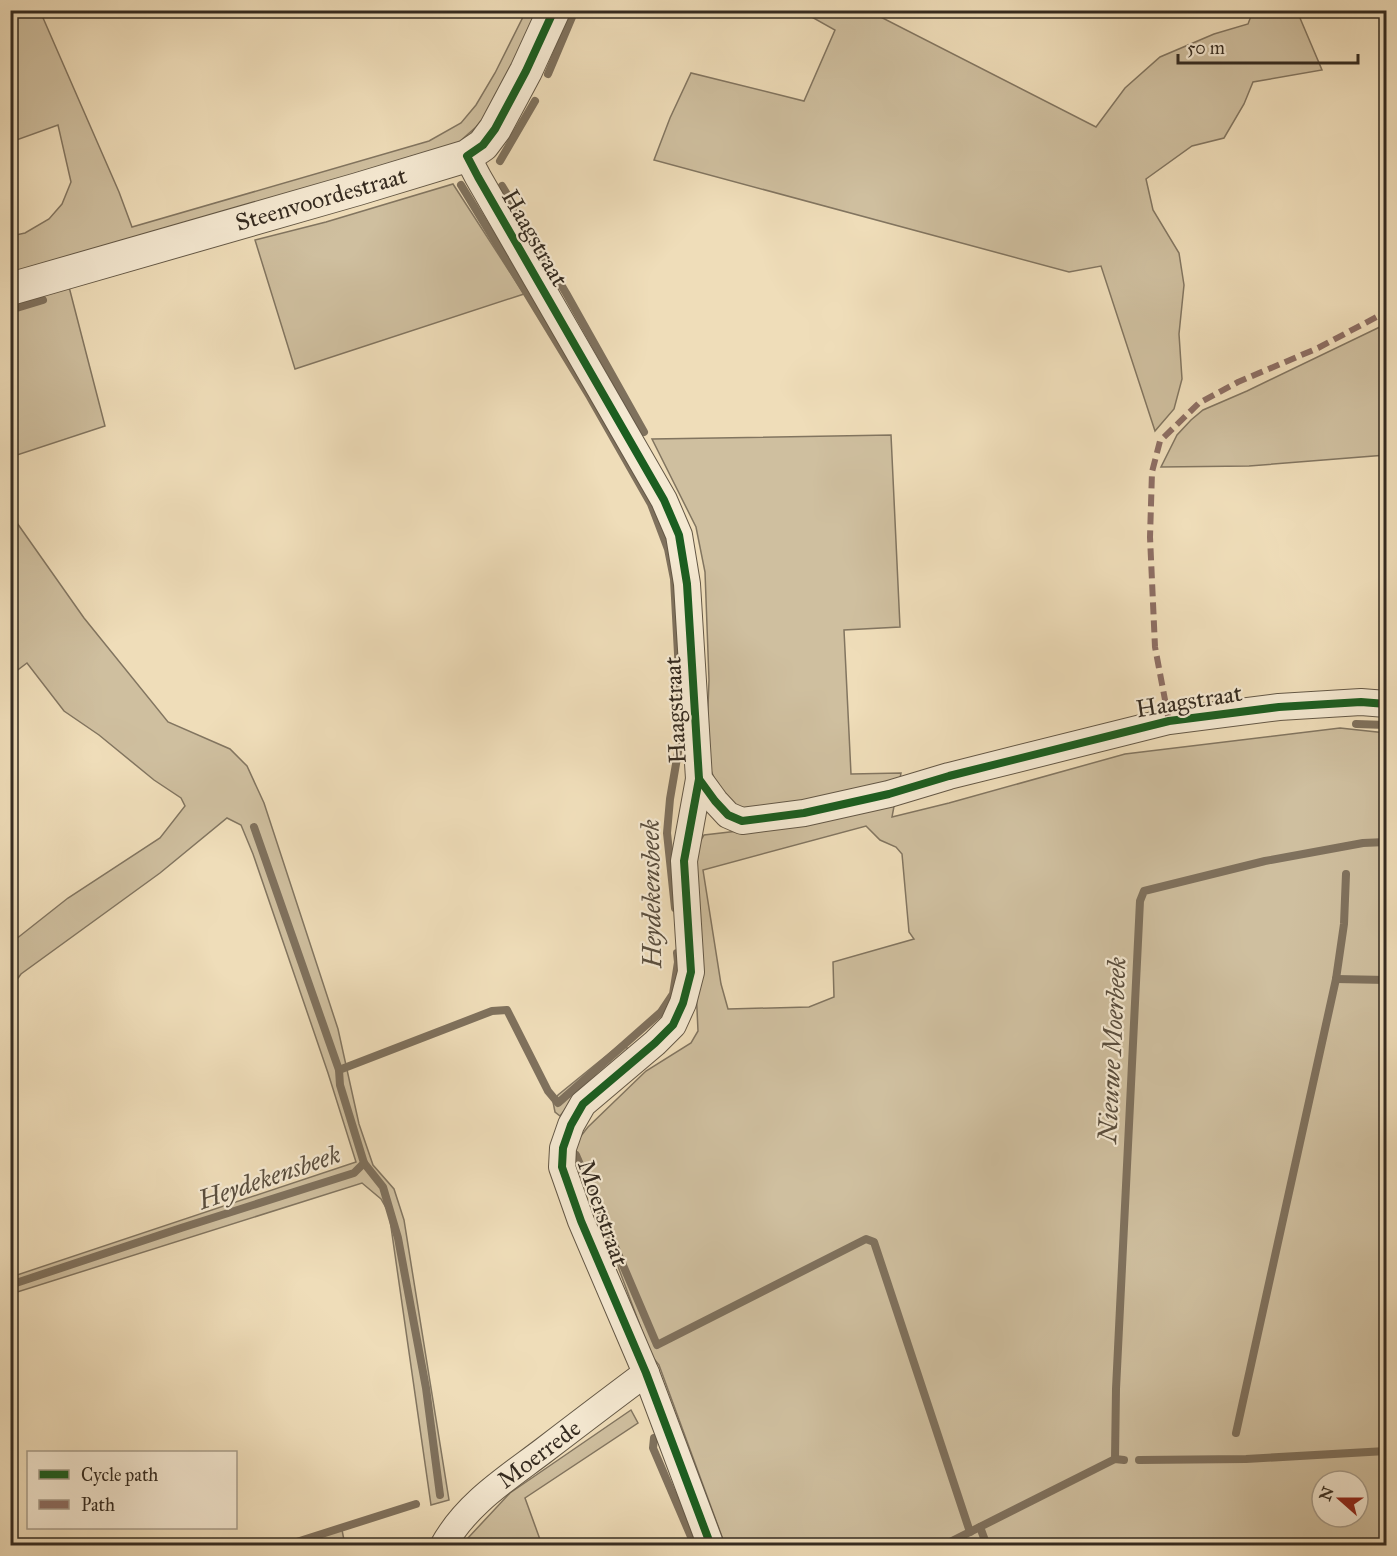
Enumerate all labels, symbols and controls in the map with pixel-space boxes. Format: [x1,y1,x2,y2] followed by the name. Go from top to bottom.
[1178,27,1358,65] scale bar
[1187,37,1225,59] text: 50 m
[232,160,411,238] street label: Steenvoordestraat
[495,184,575,292] street label: Haagstraat
[657,655,693,764] street label: Haagstraat
[1134,678,1245,724] street label: Haagstraat
[634,819,668,970] water label: Heydekensbeek
[1091,956,1133,1146] water label: Nieuwe Moerbeek
[192,1137,345,1217] water label: Heydekensbeek
[571,1156,635,1271] street label: Moerstraat
[491,1413,587,1495] street label: Moerrede
[27,1451,237,1529] legend
[81,1464,158,1486] text: Cycle path
[1310,1469,1370,1529] north arrow
[1315,1484,1338,1504] text: N
[81,1494,115,1516] text: Path

